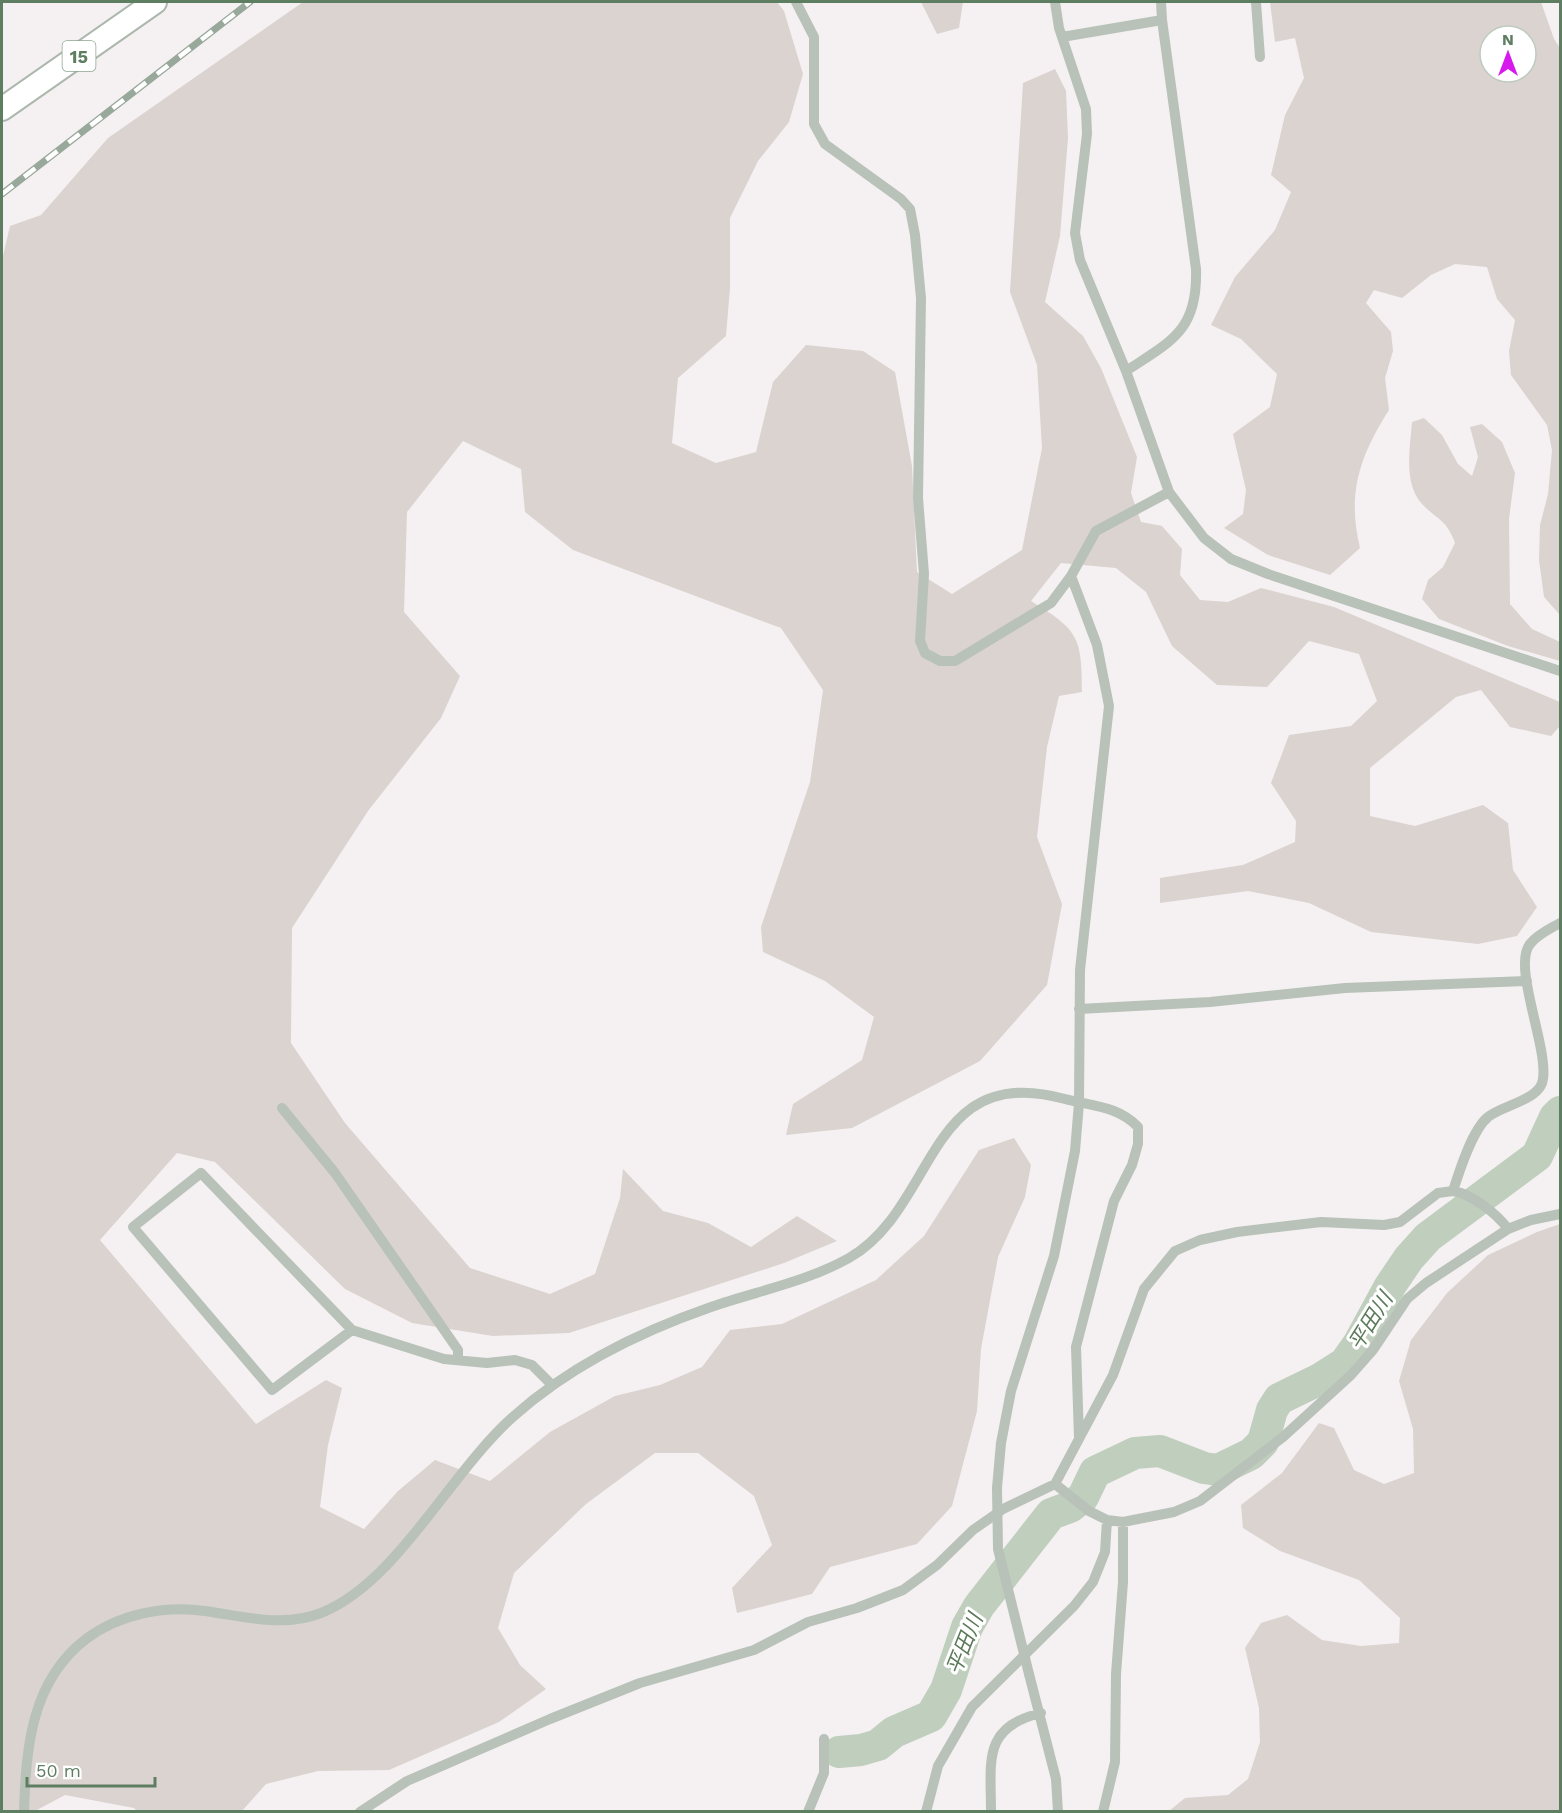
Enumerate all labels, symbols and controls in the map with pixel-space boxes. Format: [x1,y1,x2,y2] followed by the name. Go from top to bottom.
[1478,24,1538,84] north arrow
[1502,30,1514,49] text: N
[62,41,96,71] road number: 15
[1343,1286,1398,1354] water label: 平田川
[941,1608,988,1678] water label: 平田川
[27,1750,154,1788] scale bar
[36,1760,81,1781] text: 50 m

